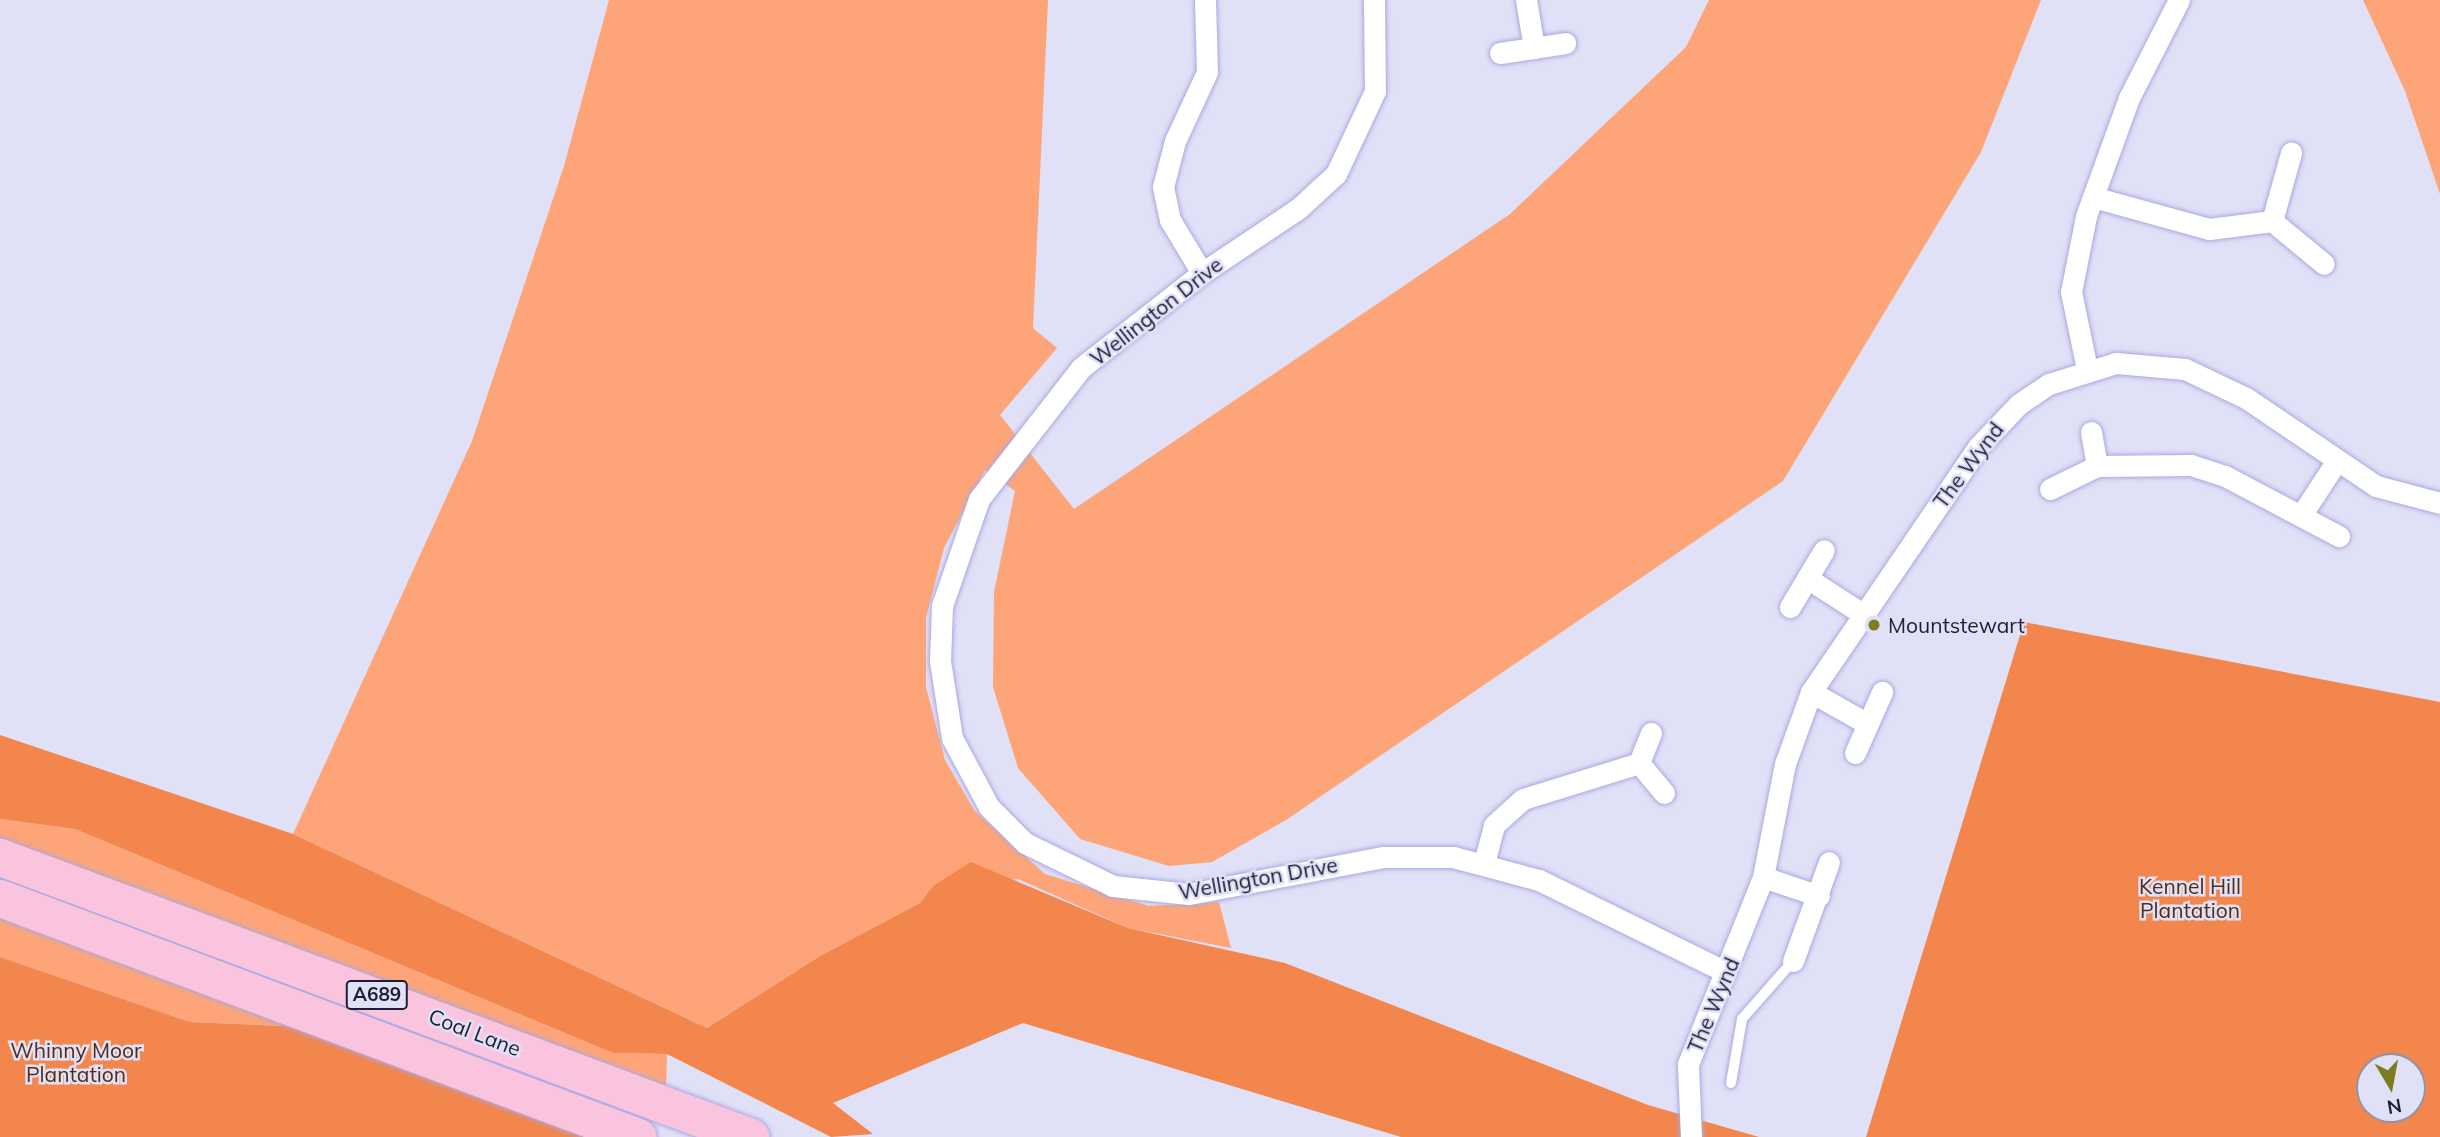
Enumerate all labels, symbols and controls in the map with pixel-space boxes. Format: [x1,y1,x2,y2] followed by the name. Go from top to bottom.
[1085,251,1227,371] street label: Wellington Drive
[1928,417,2008,513] street label: The Wynd
[1888,612,2025,638] place label: Mountstewart
[1866,617,1882,633] marker: Mountstewart
[1176,852,1340,904] street label: Wellington Drive
[2139,873,2241,923] park label: Kennel Hill Plantation
[1682,954,1744,1056] street label: The Wynd
[346,979,408,1010] road number: A689
[425,1003,525,1061] street label: Coal Lane
[10,1037,142,1087] park label: Whinny Moor Plantation
[2356,1053,2426,1123] north arrow
[2385,1094,2403,1120] text: N

